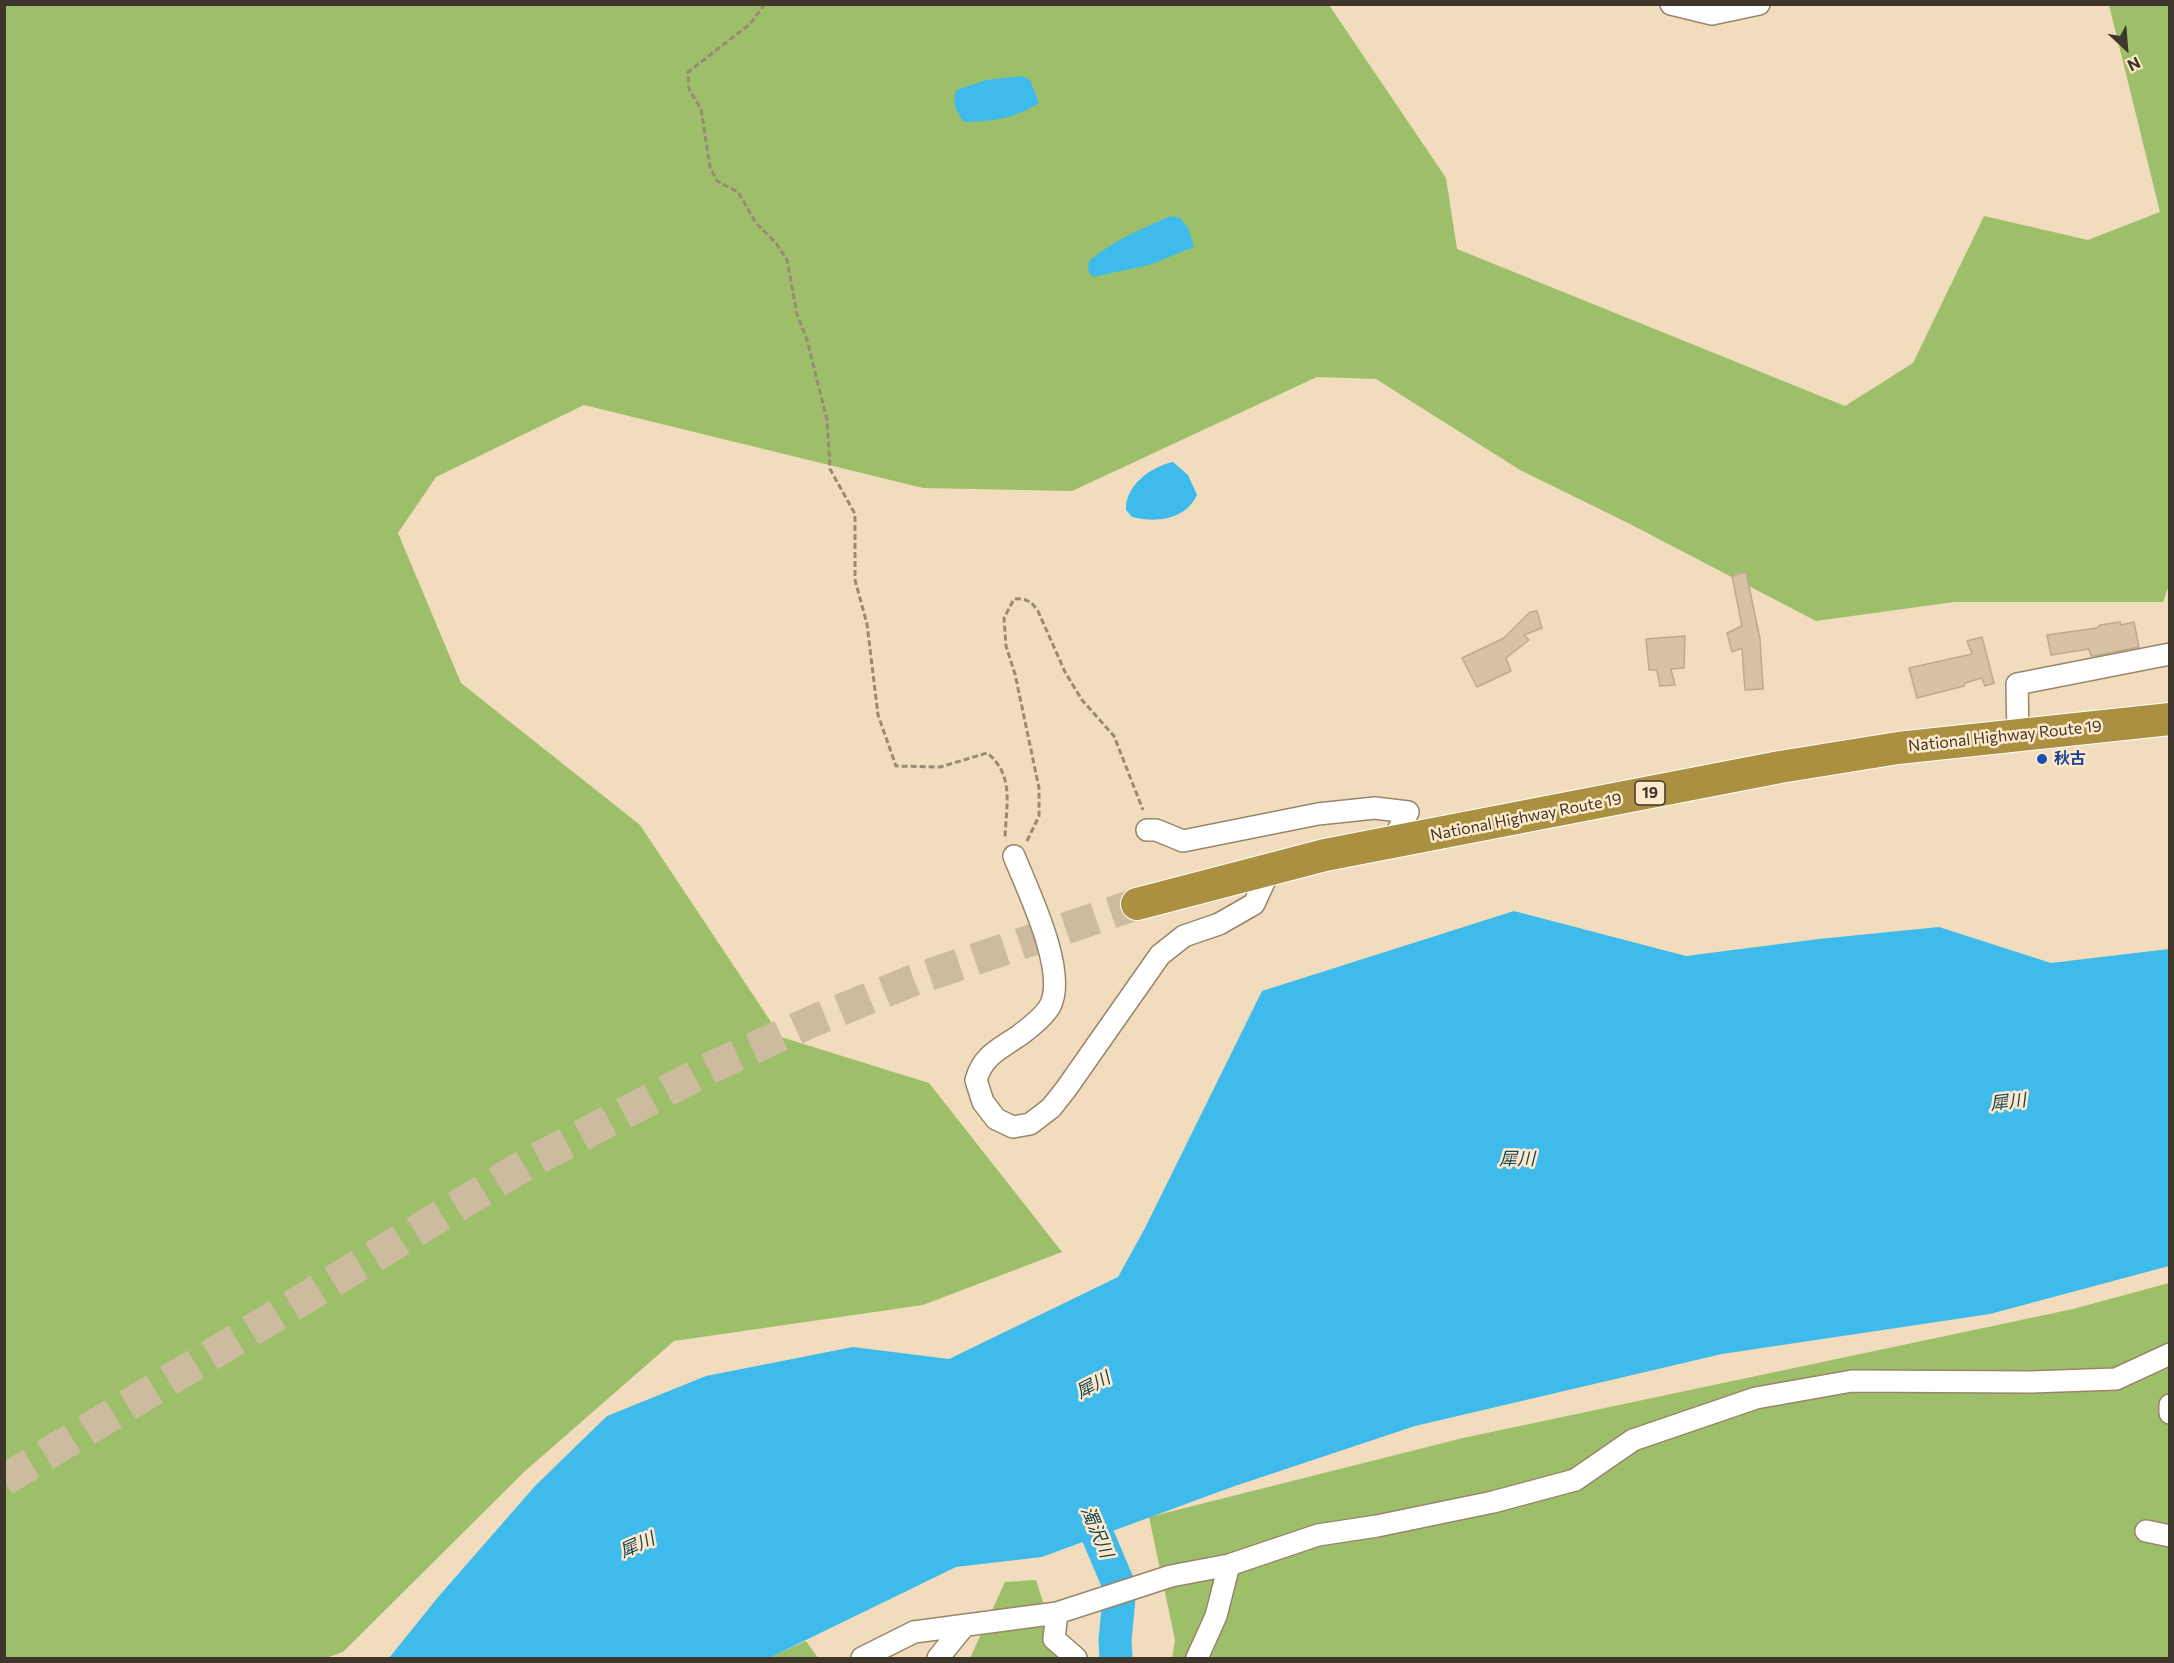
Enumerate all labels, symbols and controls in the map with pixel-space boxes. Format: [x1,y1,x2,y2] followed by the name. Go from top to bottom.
[2096,18,2156,78] north arrow
[2125,53,2144,76] text: N
[1907,716,2103,756] street label: National Highway Route 19
[2054,749,2086,769] place label: 秋古
[2035,752,2049,766] marker: 秋古
[1635,781,1665,805] road number: 19
[1429,789,1623,845] street label: National Highway Route 19
[1989,1089,2027,1115] water label: 犀川
[1499,1148,1535,1170] water label: 犀川
[1072,1367,1114,1403] water label: 犀川
[1077,1503,1117,1561] water label: 濁沢川
[616,1528,658,1562] water label: 犀川

